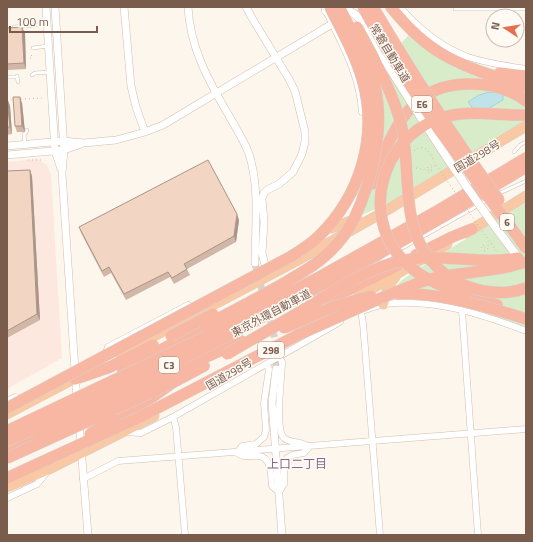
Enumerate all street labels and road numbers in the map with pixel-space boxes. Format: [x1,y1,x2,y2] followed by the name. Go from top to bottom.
[366,21,414,85] street label: 常磐自動車道
[412,96,432,112] road number: E6
[451,136,503,176] street label: 国道298号
[500,214,514,230] road number: 6
[228,285,314,341] street label: 東京外環自動車道
[258,342,284,358] road number: 298
[203,354,255,394] street label: 国道298号
[159,357,179,373] road number: C3

